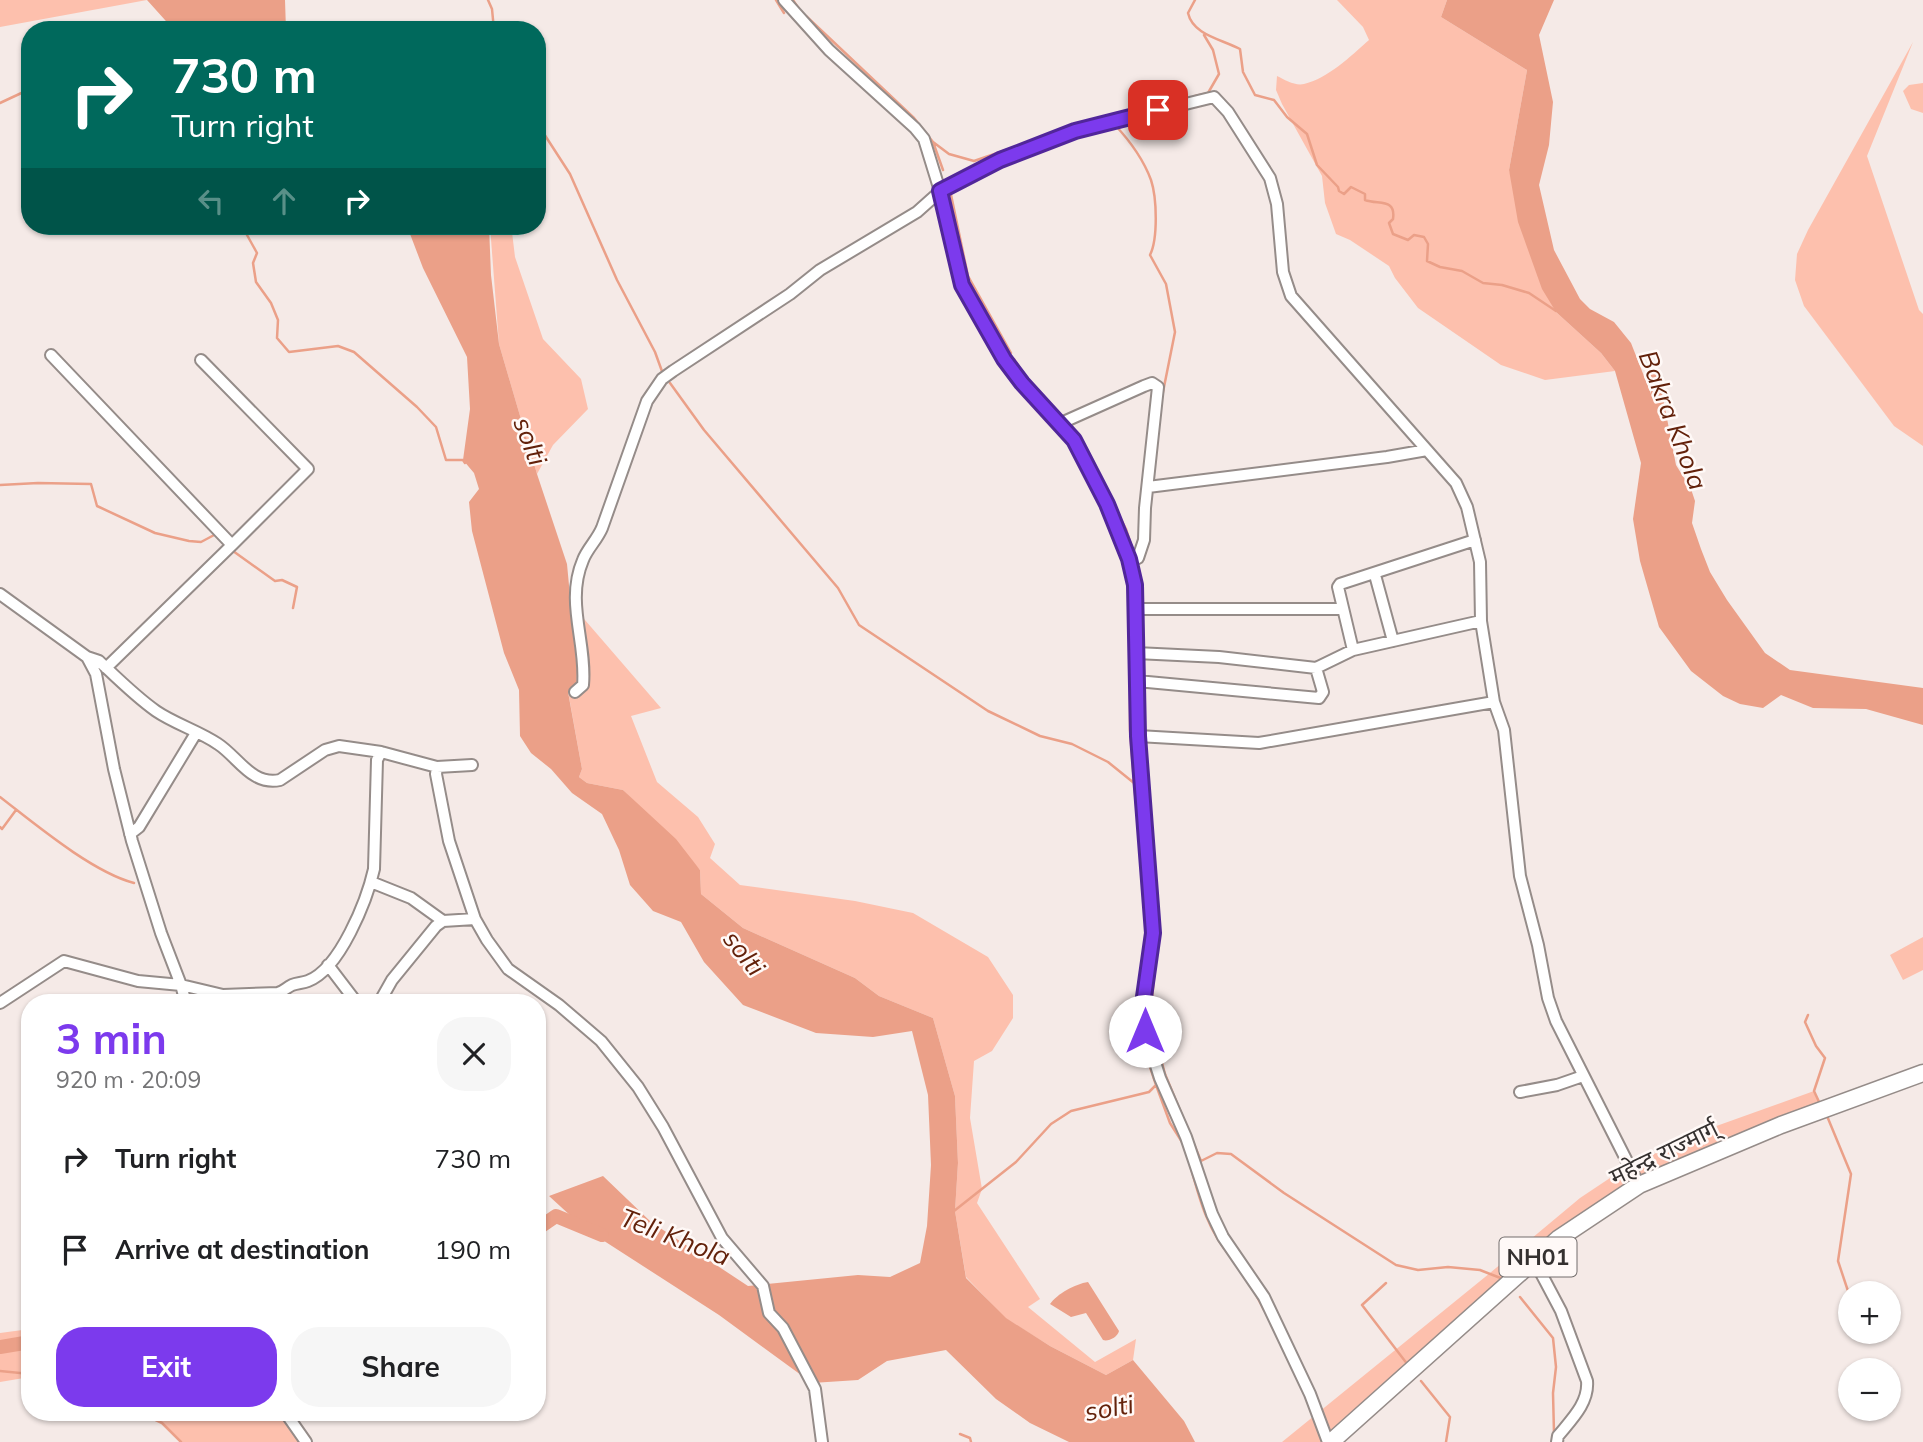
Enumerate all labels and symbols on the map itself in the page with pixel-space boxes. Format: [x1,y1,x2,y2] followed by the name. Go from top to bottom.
[1128,80,1188,140] pin
[1632,345,1715,494] water label: Bakra Khola
[506,412,555,470] water label: solti
[716,923,773,983] water label: solti
[1108,994,1182,1068] position arrow
[1604,1111,1726,1191] street label: महेन्द्र राज्मार्ग्
[615,1200,735,1273] water label: Teli Khola
[1500,1238,1576,1276] road number: NH01
[1082,1387,1137,1428] water label: solti

